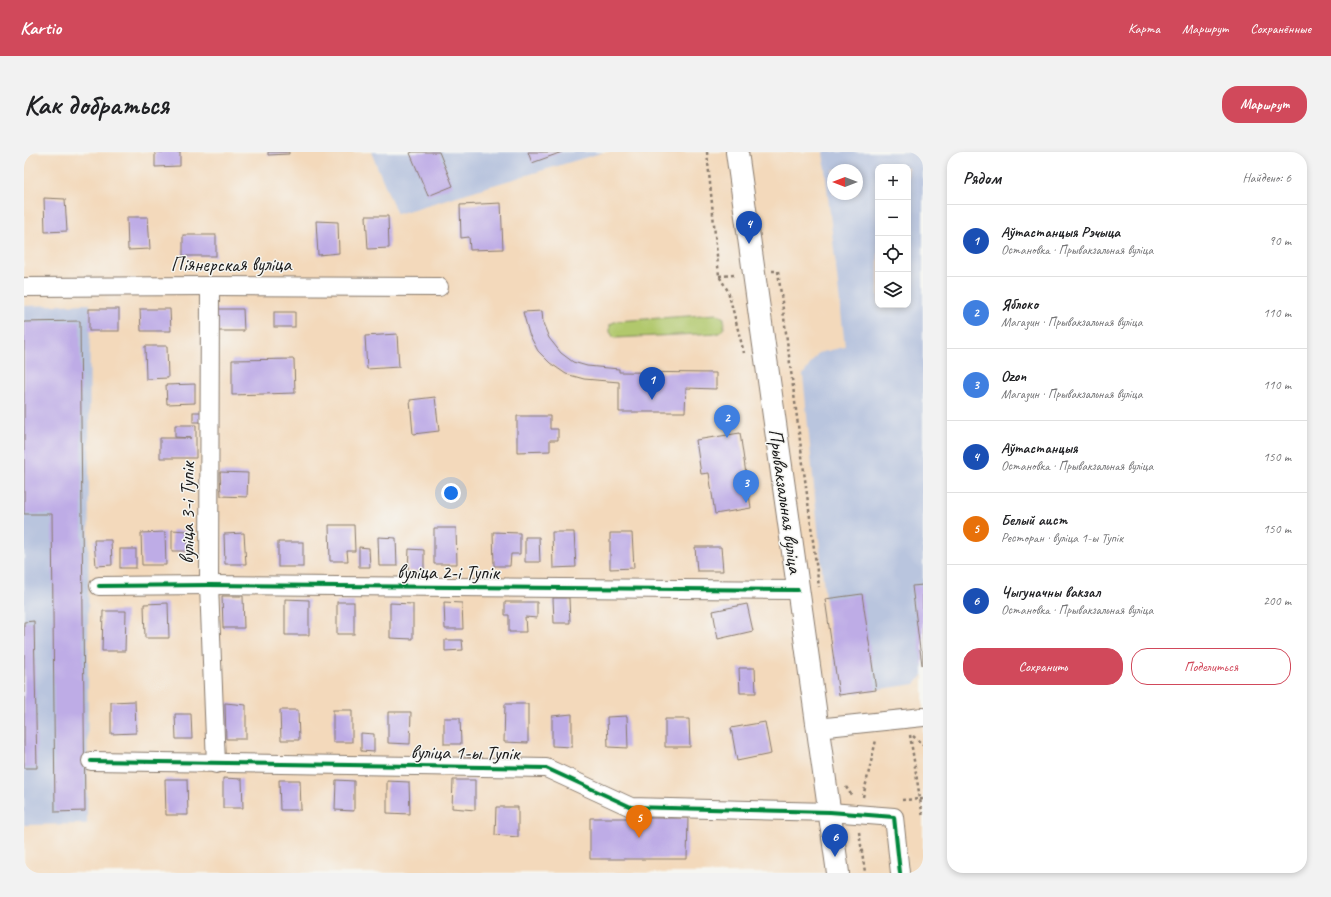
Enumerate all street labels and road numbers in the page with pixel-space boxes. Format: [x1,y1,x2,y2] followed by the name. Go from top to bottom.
[171,252,292,277] street label: Піянерская вуліца
[763,427,808,576] street label: Прывакзальная вуліца
[175,460,200,564] street label: вуліца 3-і Тупік
[397,560,501,585] street label: вуліца 2-і Тупік
[410,739,521,766] street label: вуліца 1-ы Тупік

